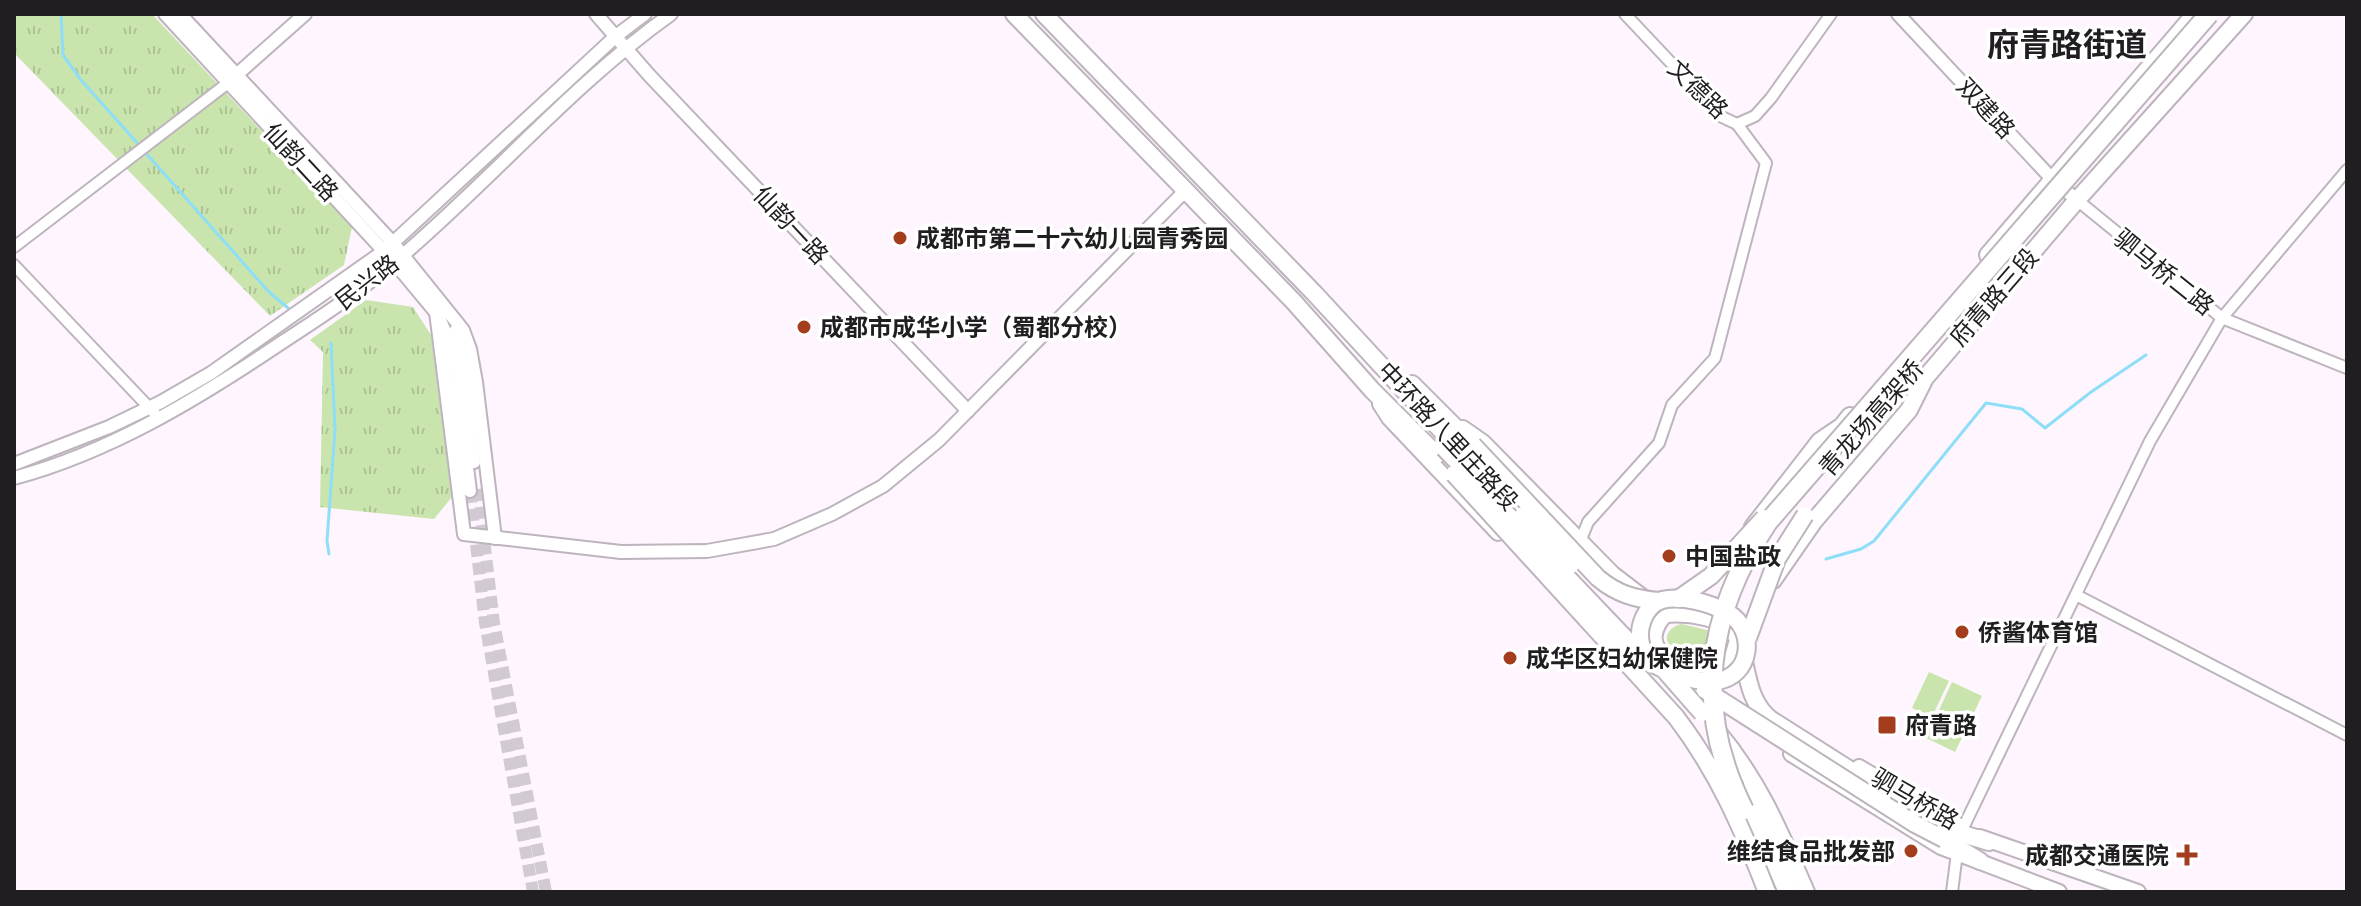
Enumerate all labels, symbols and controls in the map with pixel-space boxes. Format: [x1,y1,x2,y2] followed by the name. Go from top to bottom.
[1987,26,2147,62] district label: 府青路街道
[1663,54,1733,124] street label: 文德路
[1952,72,2020,144] street label: 双建路
[258,118,344,206] street label: 仙韵二路
[748,181,834,269] street label: 仙韵一路
[2109,224,2219,320] street label: 驷马桥二路
[916,225,1228,252] place label: 成都市第二十六幼儿园青秀园
[891,229,909,247] marker: 成都市第二十六幼儿园青秀园
[1944,243,2044,351] street label: 府青路三段
[330,249,404,315] street label: 民兴路
[820,314,1132,341] place label: 成都市成华小学（蜀都分校）
[795,318,813,336] marker: 成都市成华小学（蜀都分校）
[1814,355,1928,481] street label: 青龙场高架桥
[1373,357,1523,515] street label: 中环路八里庄路段
[1685,543,1781,570] place label: 中国盐政
[1660,547,1678,565] marker: 中国盐政
[1978,619,2098,646] place label: 侨酱体育馆
[1953,623,1971,641] marker: 侨酱体育馆
[1526,645,1718,672] place label: 成华区妇幼保健院
[1501,649,1519,667] marker: 成华区妇幼保健院
[1905,712,1977,739] place label: 府青路
[1876,714,1898,736] marker: 府青路
[1867,763,1963,835] street label: 驷马桥路
[1727,838,1895,865] place label: 维结食品批发部
[1902,842,1920,860] marker: 维结食品批发部
[2025,842,2169,869] place label: 成都交通医院
[2176,844,2198,866] marker: 成都交通医院

